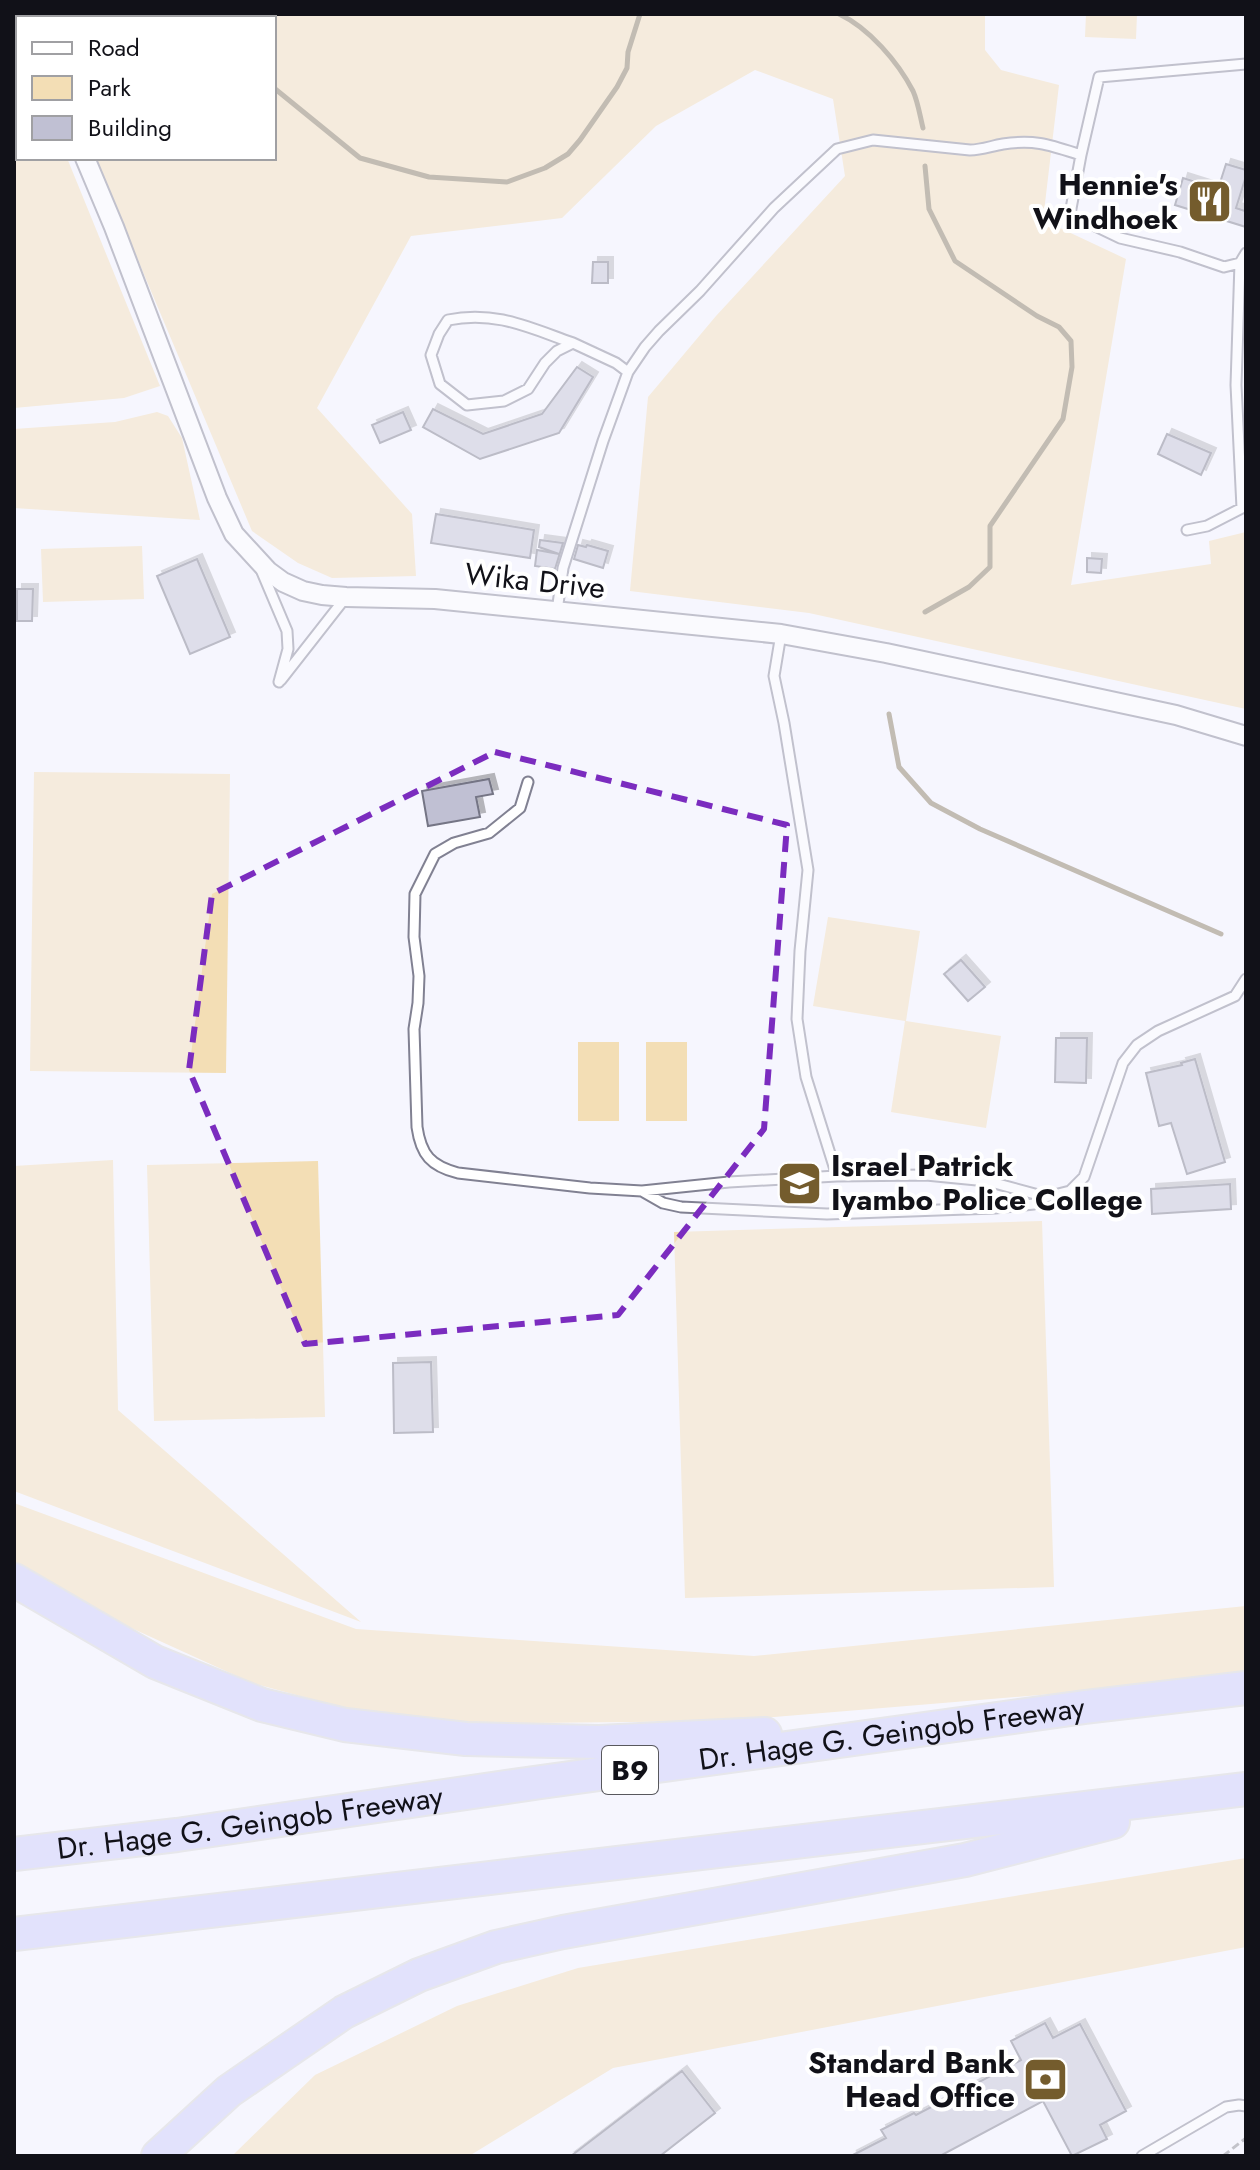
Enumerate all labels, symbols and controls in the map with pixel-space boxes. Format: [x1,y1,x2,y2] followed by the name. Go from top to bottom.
[16,16,276,160] legend
[88,30,140,65] text: Road
[88,70,131,105] text: Park
[88,110,172,145] text: Building
[1033,163,1179,240] place label: Hennie's Windhoek
[1185,178,1233,226] restaurant icon: Hennie's Windhoek
[463,552,607,609] street label: Wika Drive
[831,1144,1143,1221] place label: Israel Patrick Iyambo Police College
[776,1159,824,1207] school or university icon: Israel Patrick Iyambo Police College
[696,1685,1088,1781] street label: Dr. Hage G. Geingob Freeway
[602,1746,658,1794] road number: B9
[55,1774,447,1870] street label: Dr. Hage G. Geingob Freeway
[808,2041,1016,2118] place label: Standard Bank Head Office
[1022,2056,1070,2104] bank icon: Standard Bank Head Office

